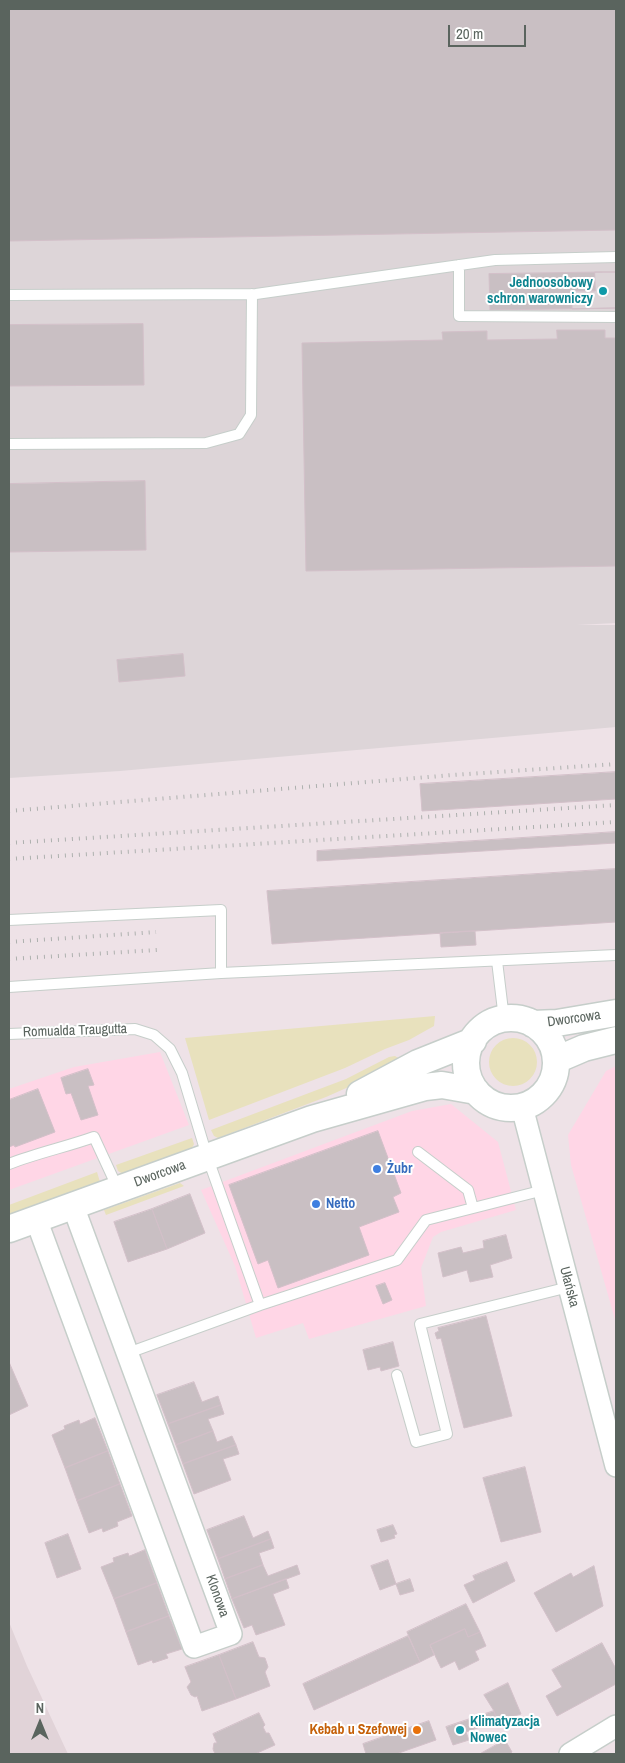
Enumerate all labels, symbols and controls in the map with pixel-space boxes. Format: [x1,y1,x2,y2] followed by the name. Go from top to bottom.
[450,15,528,47] scale bar
[456,23,483,44] text: 20 m
[487,275,593,308] place label: Jednoosobowy schron warowniczy
[597,285,609,297] marker: Jednoosobowy schron warowniczy
[546,1007,602,1031] street label: Dworcowa
[23,1021,127,1041] street label: Romualda Traugutta
[132,1157,188,1191] street label: Dworcowa
[387,1161,413,1177] place label: Żubr
[371,1163,383,1175] marker: Żubr
[326,1196,355,1212] place label: Netto
[310,1198,322,1210] marker: Netto
[556,1265,582,1309] street label: Ułańska
[202,1572,232,1620] street label: Klonowa
[15,1698,65,1748] north arrow
[36,1699,44,1717] text: N
[470,1714,540,1746] place label: Klimatyzacja Nowec
[309,1722,407,1738] place label: Kebab u Szefowej
[411,1724,423,1736] marker: Kebab u Szefowej
[454,1724,466,1736] marker: Klimatyzacja Nowec

